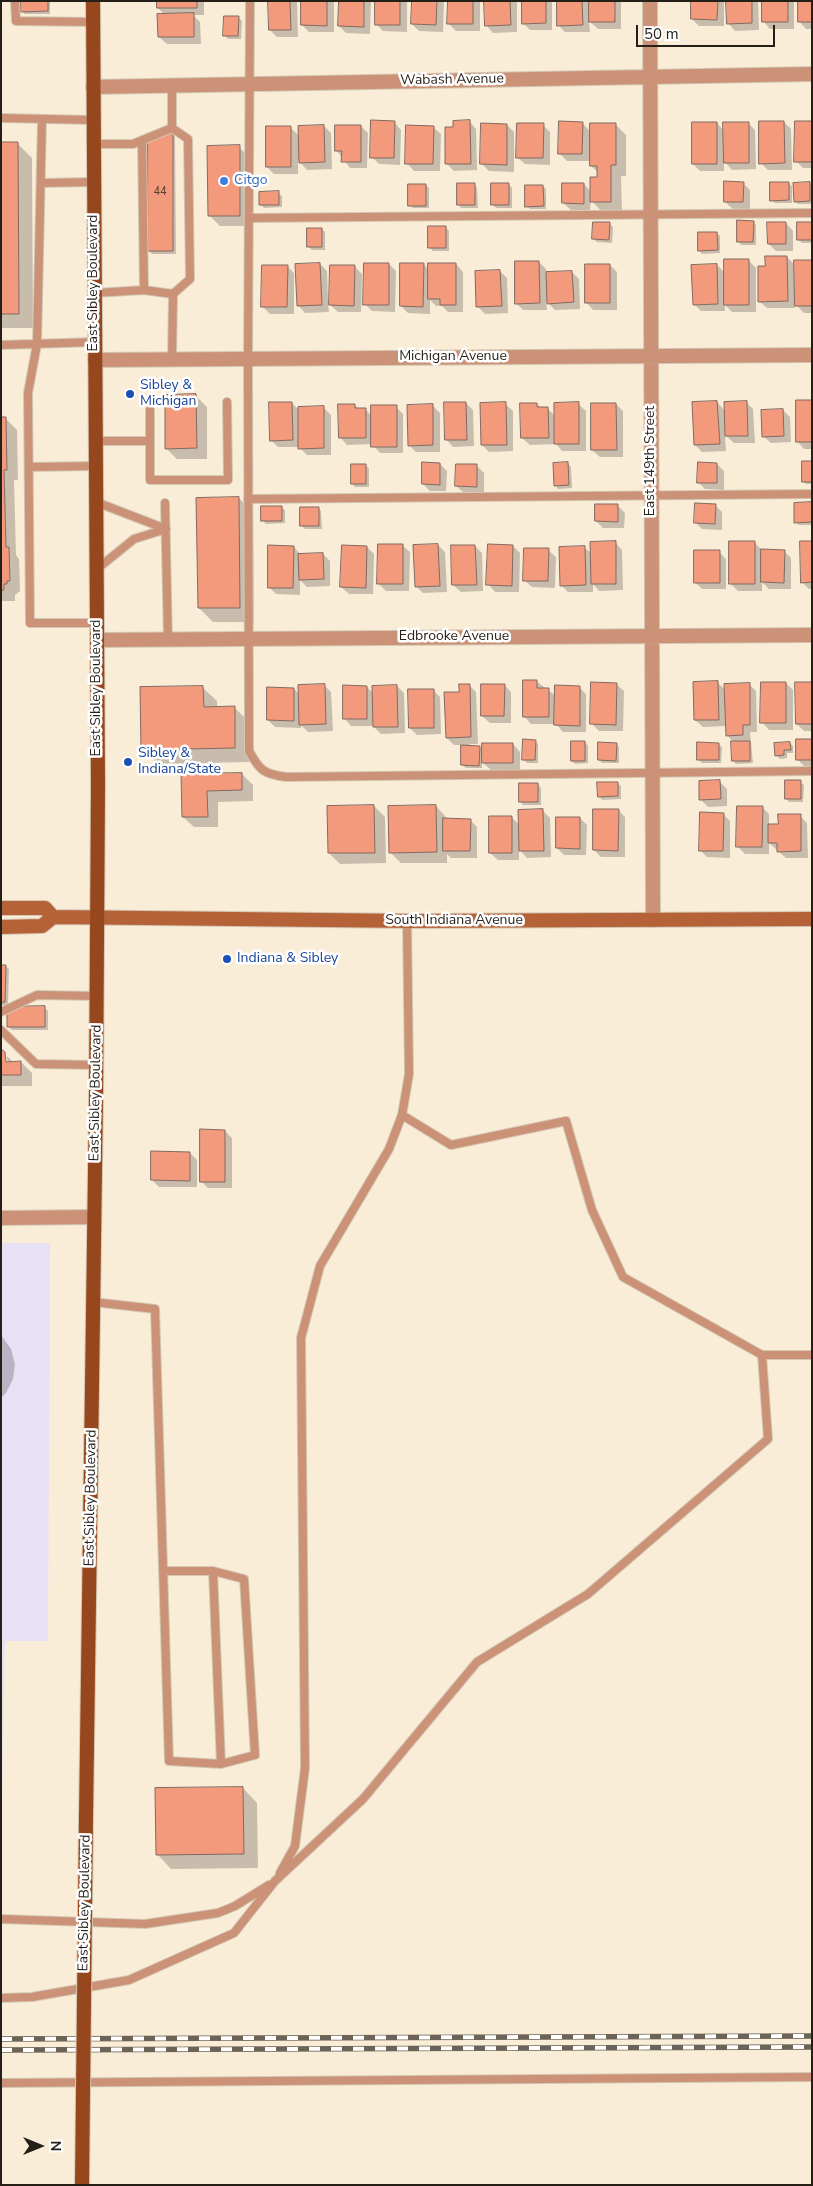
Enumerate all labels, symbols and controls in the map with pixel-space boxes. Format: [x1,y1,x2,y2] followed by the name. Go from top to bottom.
[638,15,777,47] scale bar
[644,24,679,44] text: 50 m
[400,71,504,89] street label: Wabash Avenue
[234,173,267,189] place label: Citgo
[218,175,230,187] marker: Citgo
[153,185,167,199] house number: 44
[86,215,102,351] street label: East Sibley Boulevard
[399,349,507,365] street label: Michigan Avenue
[140,378,196,411] place label: Sibley & Michigan
[124,388,136,400] marker: Sibley & Michigan
[643,406,659,516] street label: East 149th Street
[89,620,105,756] street label: East Sibley Boulevard
[399,629,509,645] street label: Edbrooke Avenue
[138,746,221,779] place label: Sibley & Indiana/State
[122,756,134,768] marker: Sibley & Indiana/State
[385,913,523,929] street label: South Indiana Avenue
[237,951,338,967] place label: Indiana & Sibley
[221,953,233,965] marker: Indiana & Sibley
[86,1024,106,1162] street label: East Sibley Boulevard
[81,1429,101,1567] street label: East Sibley Boulevard
[75,1834,95,1972] street label: East Sibley Boulevard
[15,2121,65,2171] north arrow
[46,2141,65,2151] text: N

